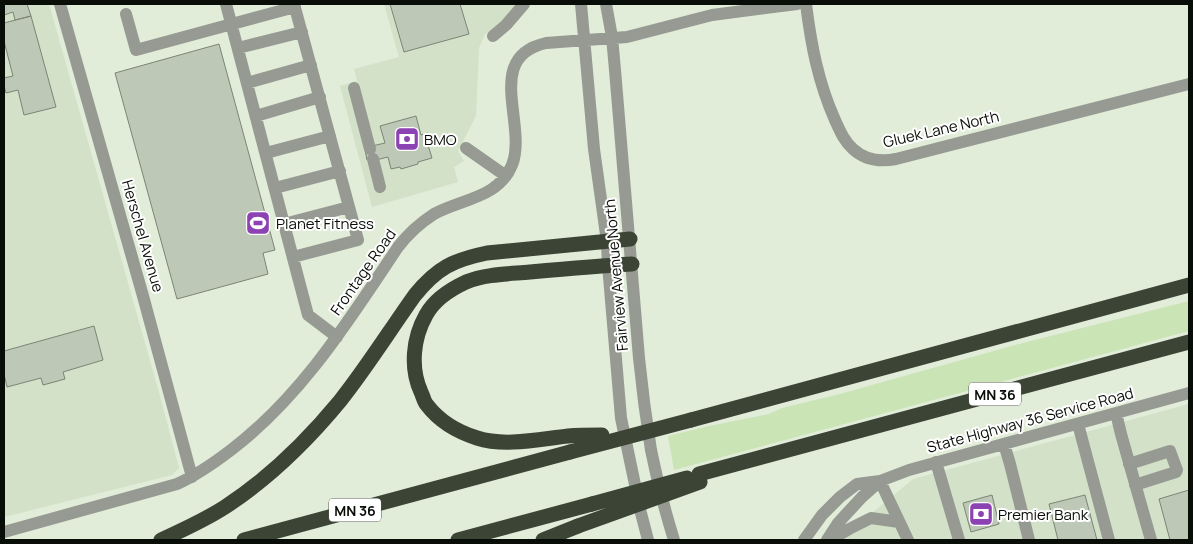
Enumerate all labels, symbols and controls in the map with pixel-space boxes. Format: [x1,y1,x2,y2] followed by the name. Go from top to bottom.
[881,105,1001,153] street label: Gluek Lane North
[394,126,420,152] bank icon: BMO
[424,129,457,150] place label: BMO
[117,177,169,295] street label: Herschel Avenue
[599,198,633,352] street label: Fairview Avenue North
[245,210,271,236] sports icon: Planet Fitness
[276,213,374,234] place label: Planet Fitness
[325,225,401,319] street label: Frontage Road
[924,382,1136,458] street label: State Highway 36 Service Road
[969,382,1021,406] road number: MN 36
[329,498,381,522] road number: MN 36
[968,501,994,527] bank icon: Premier Bank
[998,504,1089,525] place label: Premier Bank

